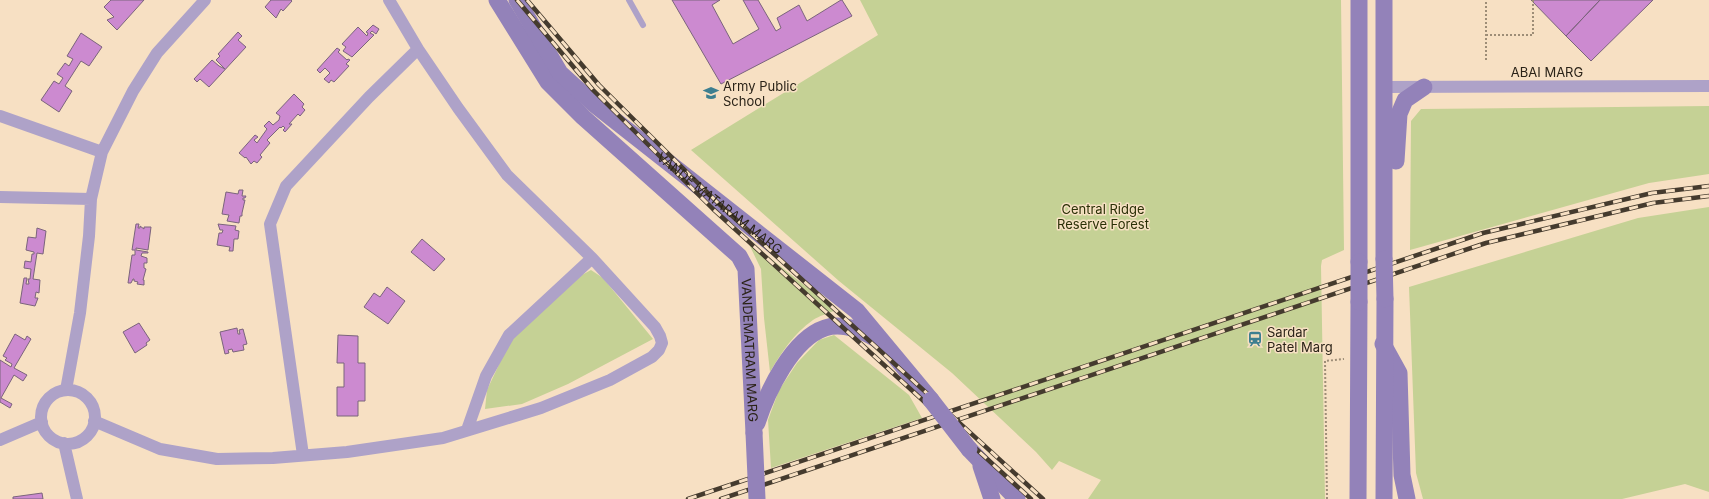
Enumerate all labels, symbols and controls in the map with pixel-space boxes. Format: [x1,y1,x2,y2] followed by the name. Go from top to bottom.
[1511,64,1583,80] street label: ABAI MARG
[723,78,797,109] place label: Army Public School
[702,84,720,102] school or university icon: Army Public School
[654,149,786,257] street label: VANDE MATARAM MARG
[1057,201,1149,232] park label: Central Ridge Reserve Forest
[738,278,761,422] street label: VANDEMATRAM MARG
[1267,324,1333,355] place label: Sardar Patel Marg
[1246,330,1264,348] station icon: Sardar Patel Marg

